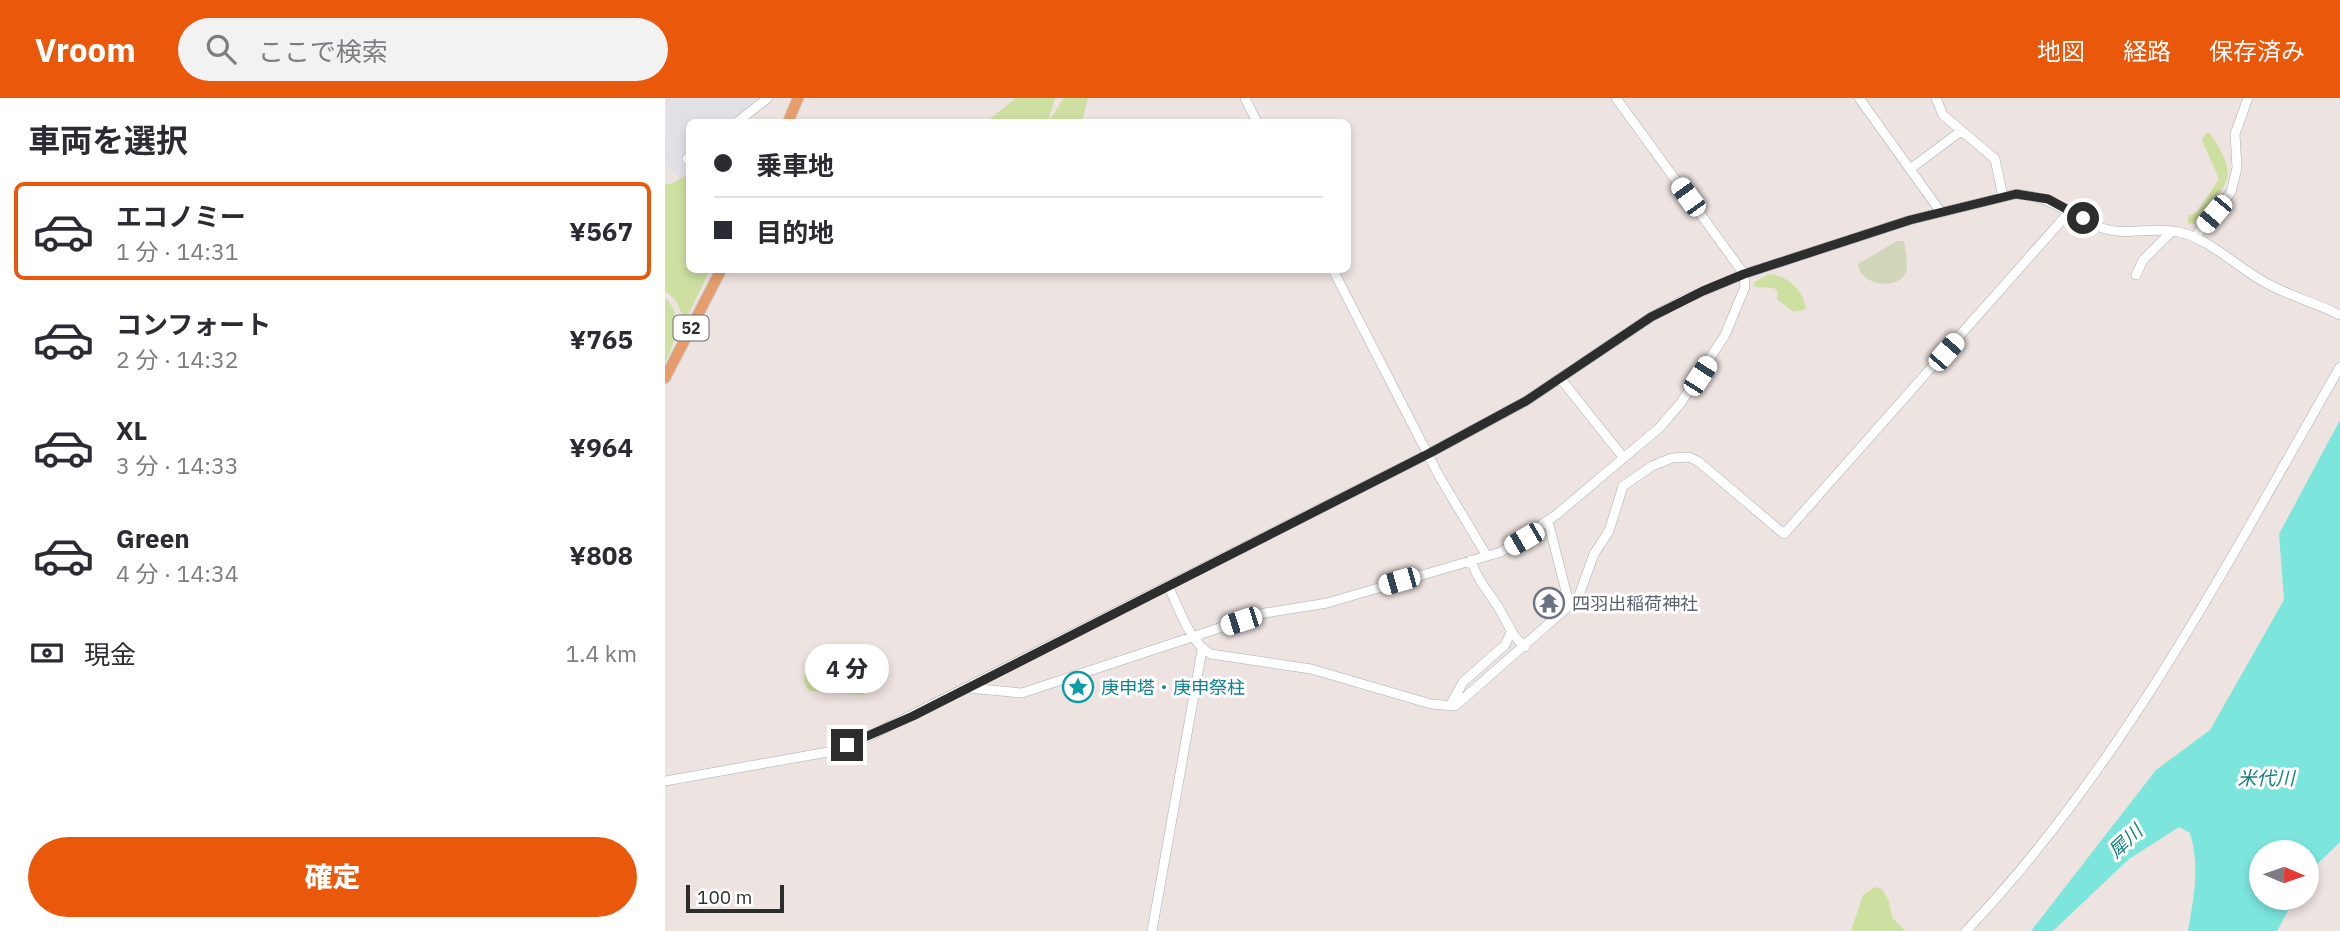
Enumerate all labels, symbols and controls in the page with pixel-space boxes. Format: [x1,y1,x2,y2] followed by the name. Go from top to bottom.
[178,18,668,81] search box
[35,28,136,71] text: Vroom
[202,30,240,68] icon: search
[258,34,388,68] text: ここで検索
[2037,35,2085,67] text: 地図
[2123,35,2171,67] text: 経路
[2209,35,2305,67] text: 保存済み
[28,119,188,161] text: 車両を選択
[756,148,834,182] text: 乗車地
[1668,174,1709,220] car
[2193,191,2236,237] car
[116,199,246,233] text: エコノミー
[32,200,95,263] icon: car
[2067,202,2099,234] route start
[569,214,633,248] text: ¥567
[756,215,834,249] text: 目的地
[116,236,239,266] text: 1 分 · 14:31
[116,307,271,341] text: コンフォート
[32,308,95,371] icon: car
[673,316,709,340] road number: 52
[569,322,633,356] text: ¥765
[1925,329,1968,375] car
[116,344,239,374] text: 2 分 · 14:32
[1680,353,1721,399] car
[116,413,147,447] text: XL
[32,416,95,479] icon: car
[569,430,633,464] text: ¥964
[116,450,239,480] text: 3 分 · 14:33
[1501,519,1548,559] car
[116,521,190,555] text: Green
[32,524,95,587] icon: car
[569,538,633,572] text: ¥808
[116,558,239,588] text: 4 分 · 14:34
[1376,565,1423,597] car
[1532,586,1566,620] temple icon: 四羽出稲荷神社
[1572,592,1698,615] place label: 四羽出稲荷神社
[1218,605,1265,637] car
[28,634,66,672] icon: cash
[84,637,136,671] text: 現金
[566,638,637,668] text: 1.4 km
[805,644,889,692] callout: 4 分
[826,653,868,683] text: 4 分
[1061,670,1095,704] place icon: 庚申塔・庚申祭柱
[1101,676,1245,699] place label: 庚申塔・庚申祭柱
[831,729,863,761] route end
[2237,766,2296,790] water label: 米代川
[2103,818,2149,863] water label: 犀川
[28,837,637,917] button: 確定
[2249,840,2319,910] north arrow
[2249,840,2319,910] map controls
[686,882,784,914] scale bar
[697,885,752,909] text: 100 m

